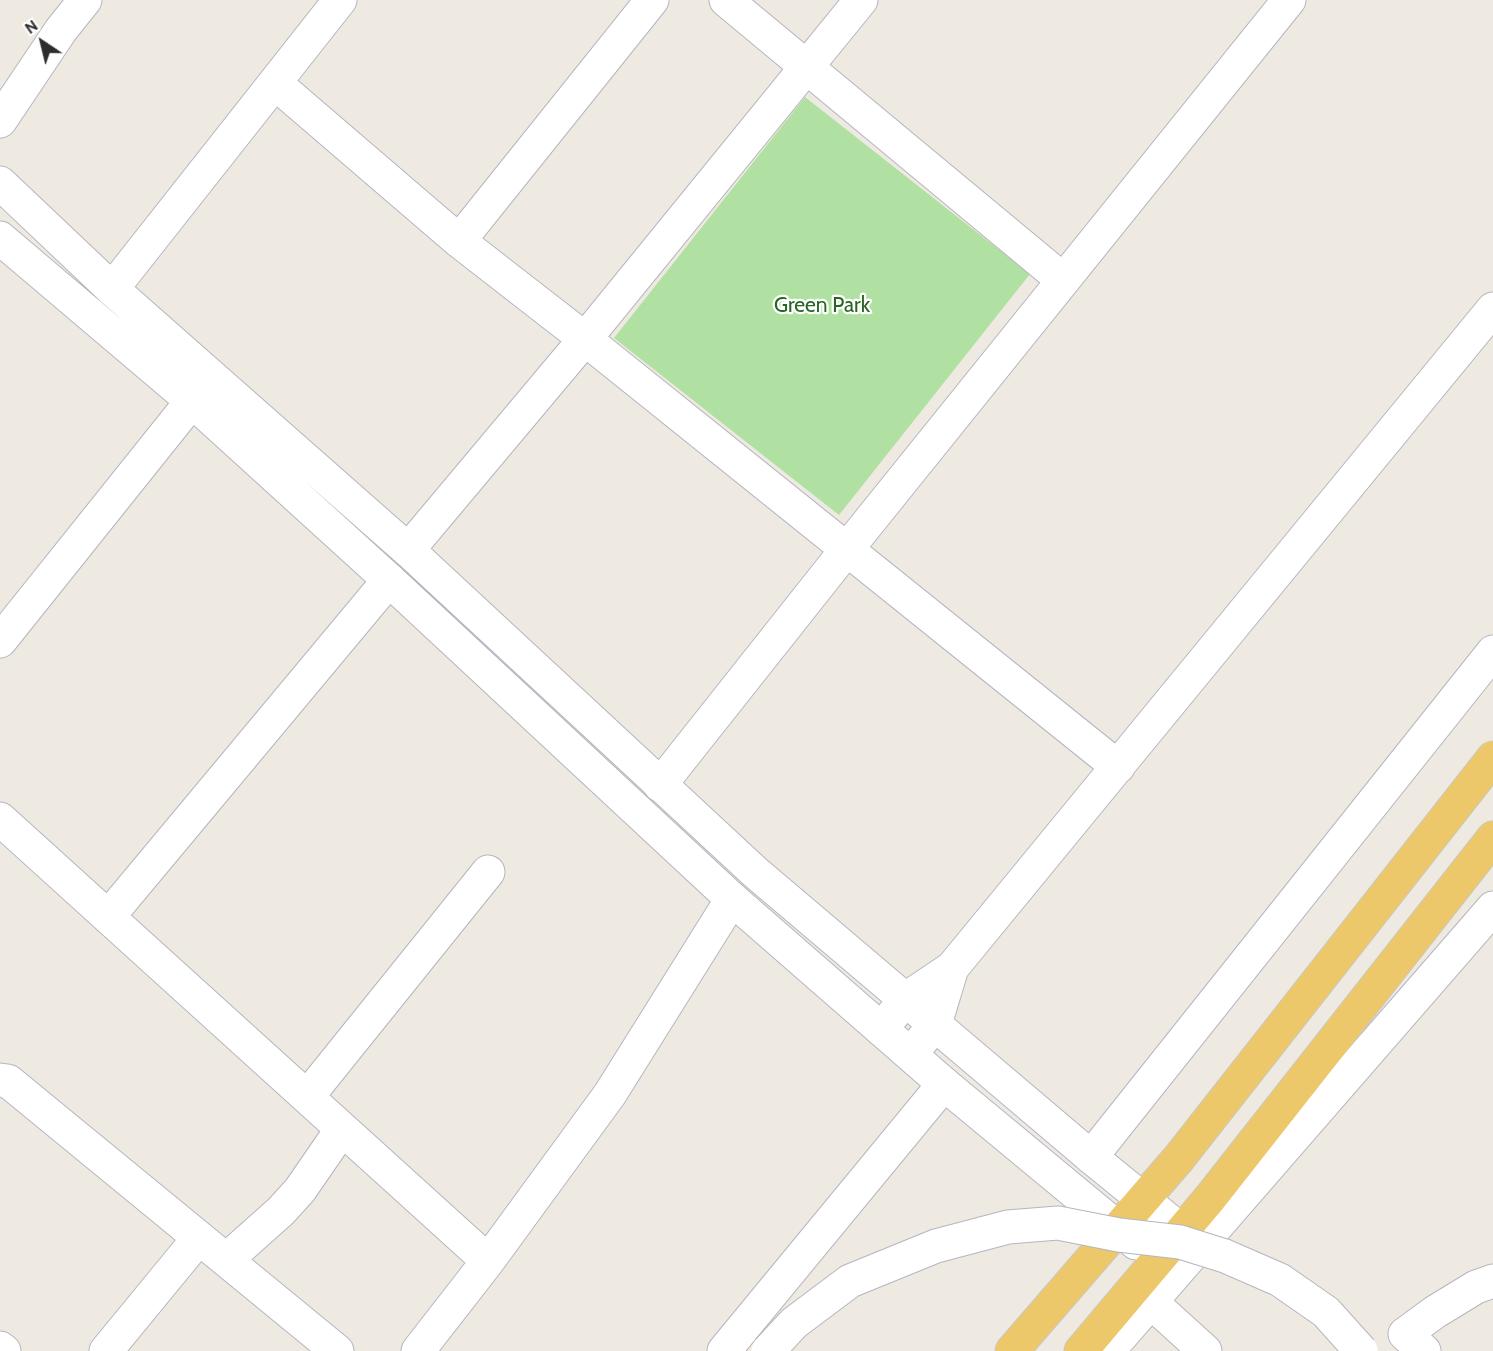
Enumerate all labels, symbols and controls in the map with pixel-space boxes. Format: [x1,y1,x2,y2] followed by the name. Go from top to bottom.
[12,12,72,72] north arrow
[21,16,41,38] text: N
[774,293,870,319] park label: Green Park

